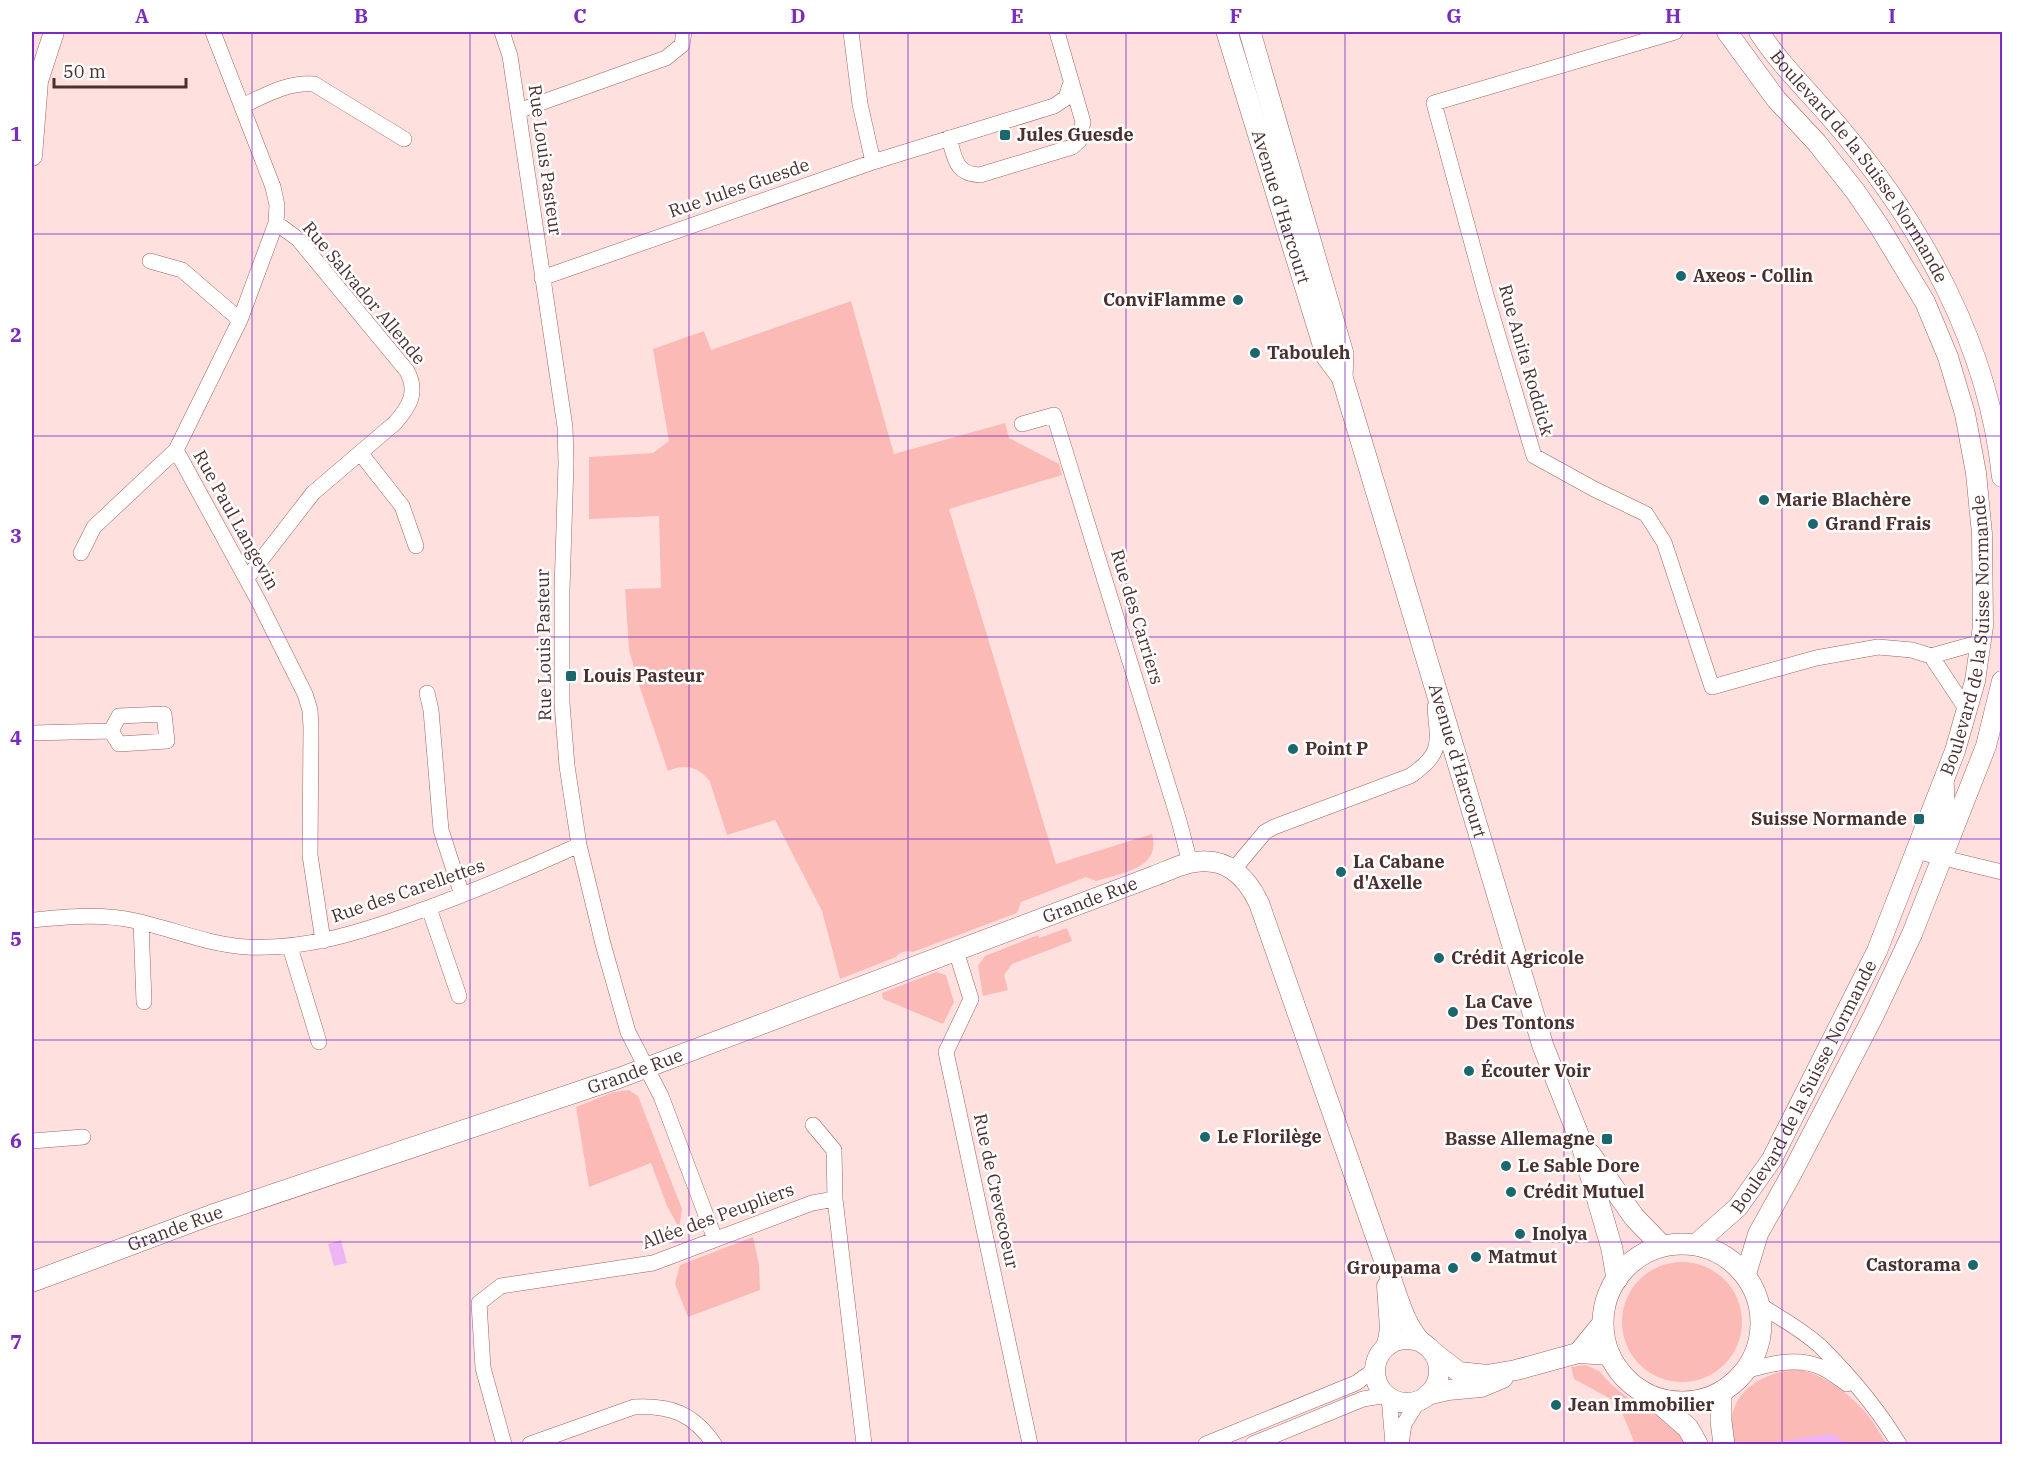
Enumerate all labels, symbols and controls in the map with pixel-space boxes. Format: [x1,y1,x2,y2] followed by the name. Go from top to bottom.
[135,2,149,29] text: A
[354,2,368,29] text: B
[573,2,587,29] text: C
[790,2,806,29] text: D
[1010,2,1024,29] text: E
[1230,2,1242,29] text: F
[1446,2,1462,29] text: G
[1665,2,1681,29] text: H
[1888,2,1896,29] text: I
[1765,45,1953,286] street label: Boulevard de la Suisse Normande
[54,51,186,89] scale bar
[63,60,106,83] text: 50 m
[524,83,567,237] street label: Rue Louis Pasteur
[10,120,22,147] text: 1
[1017,123,1134,146] place label: Jules Guesde
[1247,127,1316,286] street label: Avenue d'Harcourt
[998,128,1012,142] marker: Jules Guesde
[665,153,812,222] street label: Rue Jules Guesde
[298,216,431,369] street label: Rue Salvador Allende
[1693,264,1813,287] place label: Axeos - Collin
[1674,269,1688,283] marker: Axeos - Collin
[1494,282,1559,439] street label: Rue Anita Roddick
[1103,288,1226,311] place label: ConviFlamme
[1231,293,1245,307] marker: ConviFlamme
[10,321,22,348] text: 2
[1267,341,1351,364] place label: Tabouleh
[1248,346,1262,360] marker: Tabouleh
[188,446,284,594] street label: Rue Paul Langevin
[1776,488,1911,511] place label: Marie Blachère
[1757,493,1771,507] marker: Marie Blachère
[1935,494,1994,779] street label: Boulevard de la Suisse Normande
[1825,512,1931,535] place label: Grand Frais
[1806,517,1820,531] marker: Grand Frais
[10,522,22,549] text: 3
[1106,547,1169,687] street label: Rue des Carriers
[531,569,556,721] street label: Rue Louis Pasteur
[583,664,704,687] place label: Louis Pasteur
[564,669,578,683] marker: Louis Pasteur
[1424,681,1492,841] street label: Avenue d'Harcourt
[10,724,22,751] text: 4
[1305,737,1368,760] place label: Point P
[1286,742,1300,756] marker: Point P
[1751,807,1907,830] place label: Suisse Normande
[1912,812,1926,826] marker: Suisse Normande
[1353,850,1445,894] place label: La Cabane d'Axelle
[328,853,488,928] street label: Rue des Carellettes
[1334,865,1348,879] marker: La Cabane d'Axelle
[1039,871,1141,928] street label: Grande Rue
[10,925,22,952] text: 5
[1451,946,1584,969] place label: Crédit Agricole
[1432,951,1446,965] marker: Crédit Agricole
[1725,956,1882,1217] street label: Boulevard de la Suisse Normande
[1465,990,1575,1034] place label: La Cave Des Tontons
[1446,1005,1460,1019] marker: La Cave Des Tontons
[584,1043,686,1099] street label: Grande Rue
[1481,1058,1591,1082] place label: Écouter Voir
[1462,1064,1476,1078] marker: Écouter Voir
[969,1111,1024,1271] street label: Rue de Crevecoeur
[1217,1125,1322,1148] place label: Le Florilège
[10,1127,22,1154] text: 6
[1445,1127,1595,1150] place label: Basse Allemagne
[1198,1130,1212,1144] marker: Le Florilège
[1600,1132,1614,1146] marker: Basse Allemagne
[1518,1154,1640,1177] place label: Le Sable Dore
[1499,1159,1513,1173] marker: Le Sable Dore
[639,1177,797,1254] street label: Allée des Peupliers
[1523,1180,1644,1203] place label: Crédit Mutuel
[1504,1185,1518,1199] marker: Crédit Mutuel
[124,1200,226,1256] street label: Grande Rue
[1532,1222,1587,1245] place label: Inolya
[1513,1227,1527,1241] marker: Inolya
[1488,1245,1557,1268] place label: Matmut
[1469,1250,1483,1264] marker: Matmut
[1866,1253,1961,1276] place label: Castorama
[1346,1256,1441,1279] place label: Groupama
[1966,1258,1980,1272] marker: Castorama
[1446,1261,1460,1275] marker: Groupama
[10,1328,22,1355] text: 7
[1568,1393,1715,1416] place label: Jean Immobilier
[1549,1398,1563,1412] marker: Jean Immobilier

